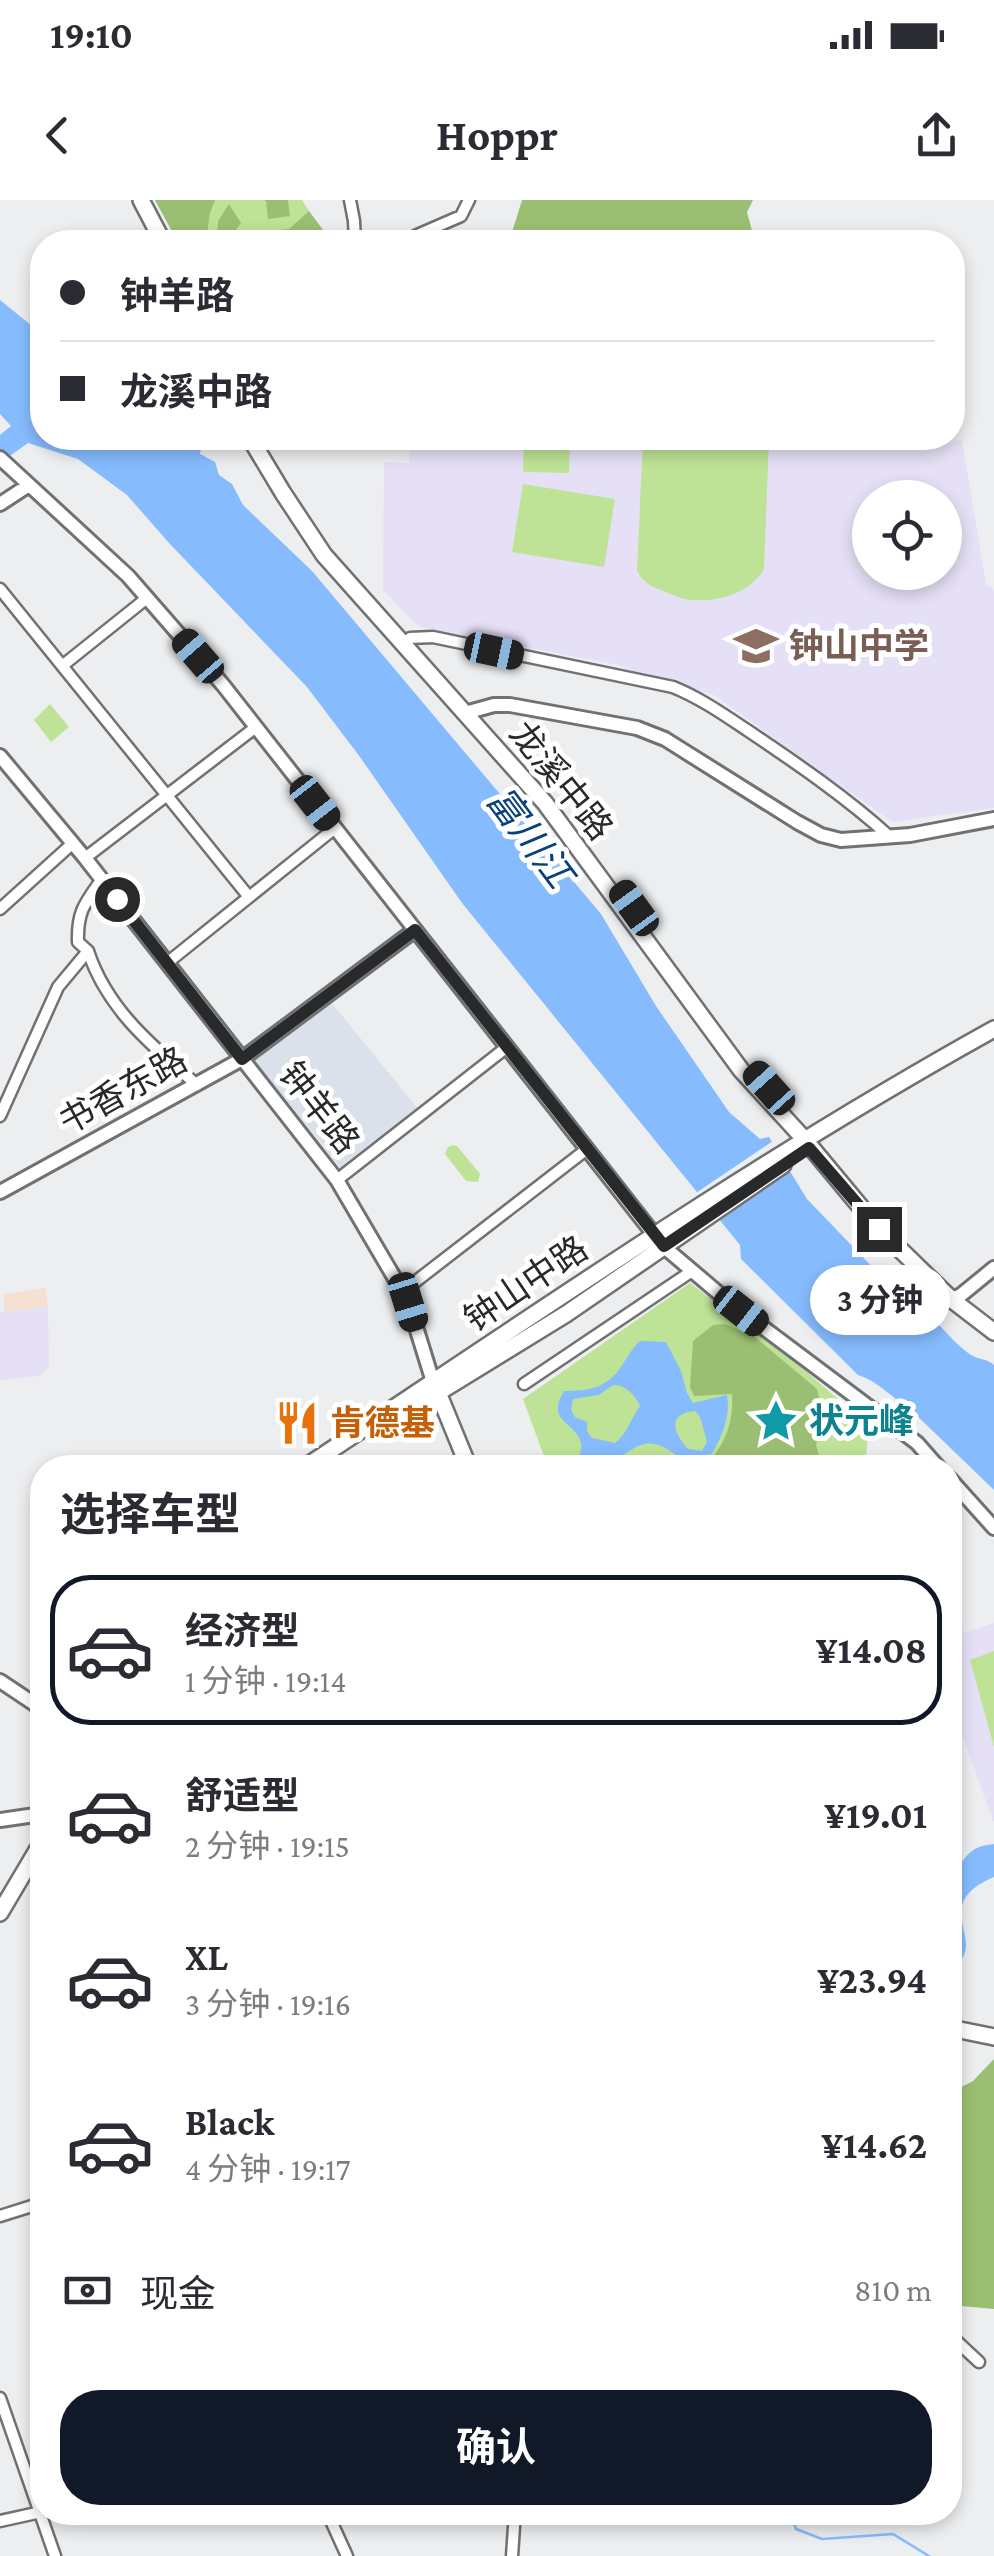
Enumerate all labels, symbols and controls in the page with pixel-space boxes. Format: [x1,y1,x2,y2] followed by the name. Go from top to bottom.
[50,14,133,56] text: 19:10
[30,108,85,163] icon: back
[909,108,964,163] icon: share
[436,110,558,160] text: Hoppr
[120,275,234,317] text: 钟羊路
[120,371,272,413] text: 龙溪中路
[852,480,962,590] map controls
[852,480,962,590] button: locate
[732,622,780,670] school or university icon: 钟山中学
[167,624,229,688] car
[789,627,929,666] place label: 钟山中学
[462,630,526,672] car
[502,714,620,848] street label: 龙溪中路
[285,770,345,836] car
[479,779,583,898] water label: 富川江
[604,875,664,941] car
[95,877,140,922] route start
[52,1040,194,1142] street label: 书香东路
[271,1055,367,1161] street label: 钟羊路
[738,1056,800,1120] car
[857,1207,902,1252] route end
[457,1229,595,1339] street label: 钟山中路
[809,1264,949,1334] callout: 3 分钟
[385,1269,431,1335] car
[708,1281,774,1341] car
[837,1282,923,1318] text: 3 分钟
[752,1397,800,1445] place icon: 状元峰
[273,1399,321,1447] restaurant icon: 肯德基
[809,1402,914,1441] place label: 状元峰
[330,1404,435,1443] place label: 肯德基
[60,1490,240,1540] text: 选择车型
[65,1605,155,1695] icon: car
[185,1610,299,1652] text: 经济型
[816,1629,927,1671] text: ¥14.08
[185,1663,346,1699] text: 1 分钟 · 19:14
[65,1770,155,1860] icon: car
[185,1775,299,1817] text: 舒适型
[824,1794,927,1836] text: ¥19.01
[185,1828,350,1864] text: 2 分钟 · 19:15
[65,1935,155,2025] icon: car
[185,1936,228,1978] text: XL
[817,1959,927,2001] text: ¥23.94
[185,1986,351,2022] text: 3 分钟 · 19:16
[65,2100,155,2190] icon: car
[185,2101,274,2143] text: Black
[821,2124,927,2166] text: ¥14.62
[185,2151,351,2187] text: 4 分钟 · 19:17
[60,2263,115,2318] icon: cash
[854,2272,932,2308] text: 810 m
[140,2273,216,2315] text: 现金
[60,2390,932,2505] button: 确认

